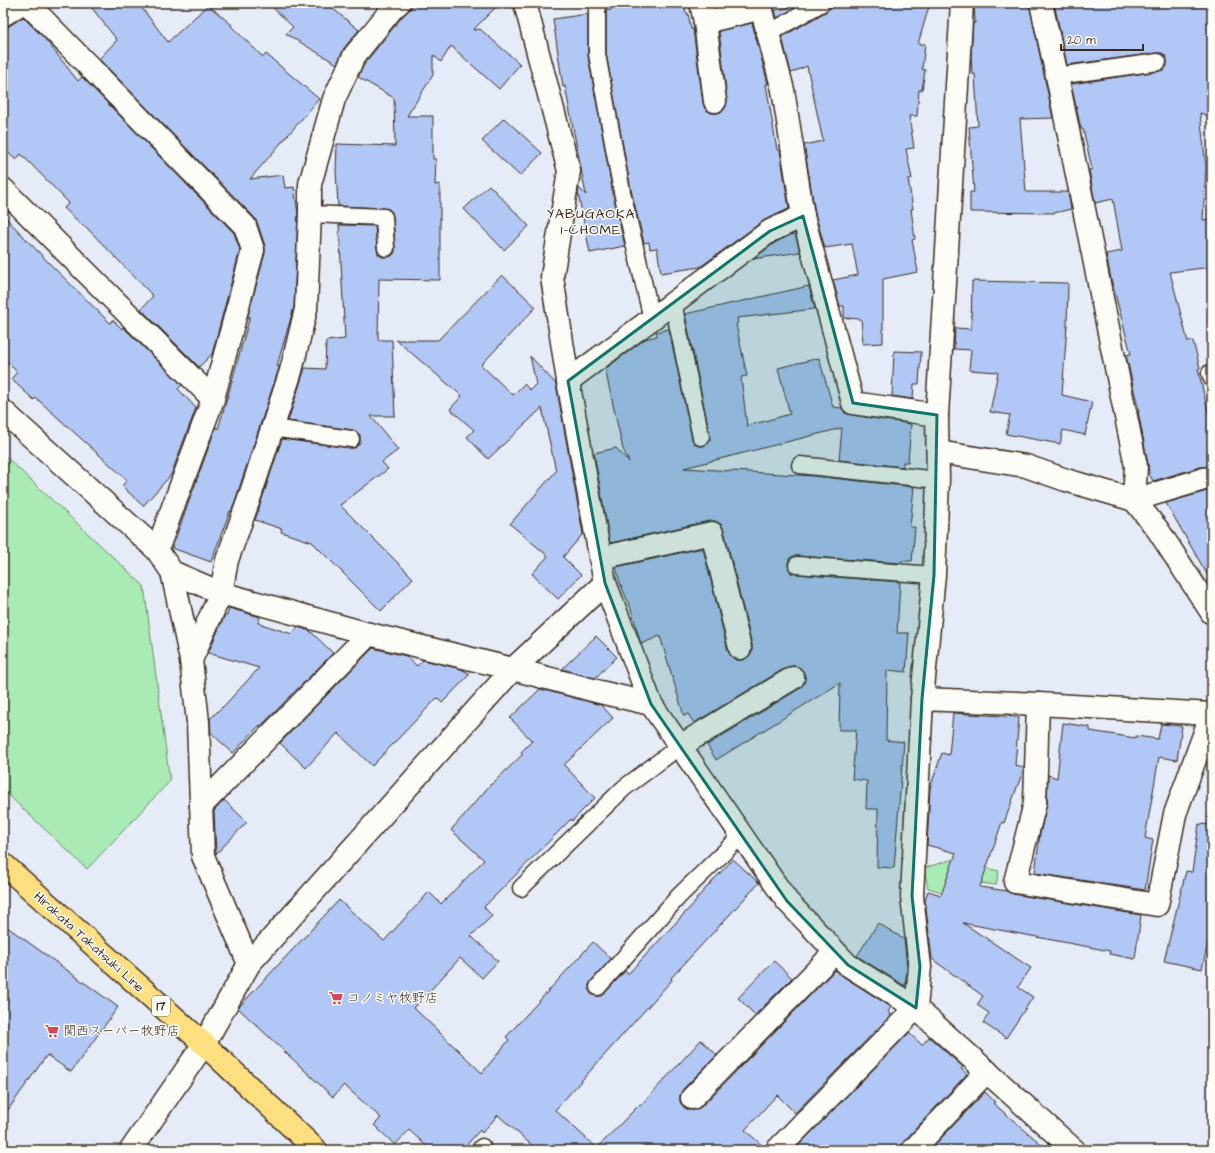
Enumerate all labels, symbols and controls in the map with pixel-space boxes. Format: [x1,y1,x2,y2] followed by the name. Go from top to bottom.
[1061,26,1143,52] scale bar
[1067,32,1096,49] text: 20 m
[547,204,635,240] district label: YABUGAOKA 1-CHOME
[30,888,148,996] street label: Hirakata Takatsuki Line
[347,989,438,1007] place label: コノミヤ牧野店
[328,990,344,1006] supermarket icon: コノミヤ牧野店
[152,996,170,1016] road number: 17
[63,1022,179,1040] place label: 関西スーパー牧野店
[44,1023,60,1039] supermarket icon: 関西スーパー牧野店

